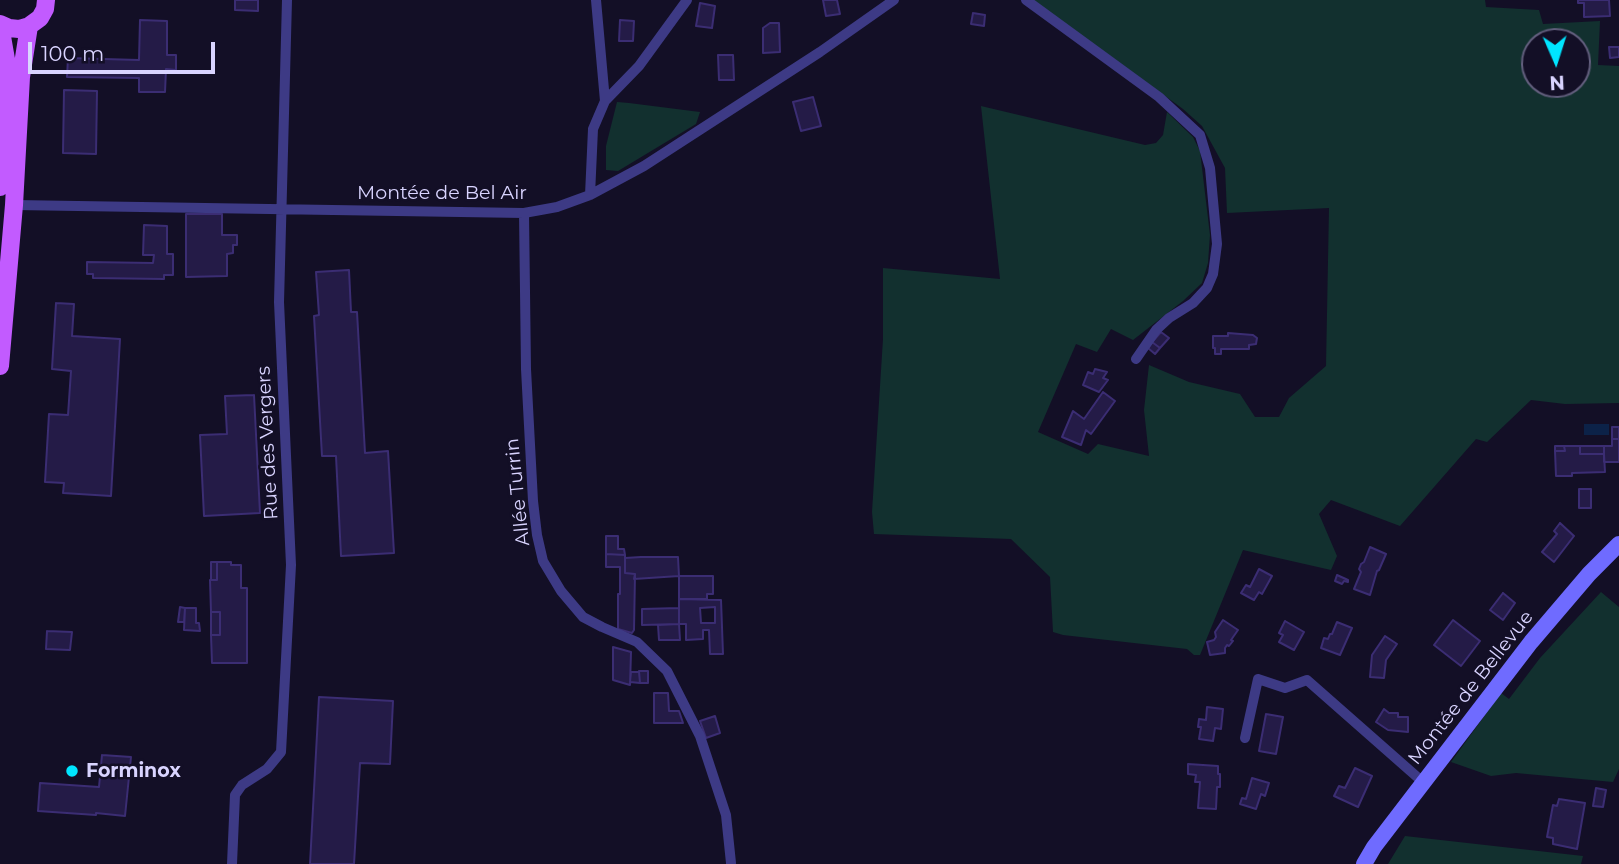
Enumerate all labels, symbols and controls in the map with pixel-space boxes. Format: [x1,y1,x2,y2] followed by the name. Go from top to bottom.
[32,28,219,72] scale bar
[1521,28,1591,98] north arrow
[41,41,104,66] text: 100 m
[1549,71,1565,94] text: N
[357,182,527,204] street label: Montée de Bel Air
[253,366,283,520] street label: Rue des Vergers
[501,437,535,547] street label: Allée Turrin
[1404,606,1538,770] street label: Montée de Bellevue
[86,760,181,782] place label: Forminox
[64,763,80,779] marker: Forminox

